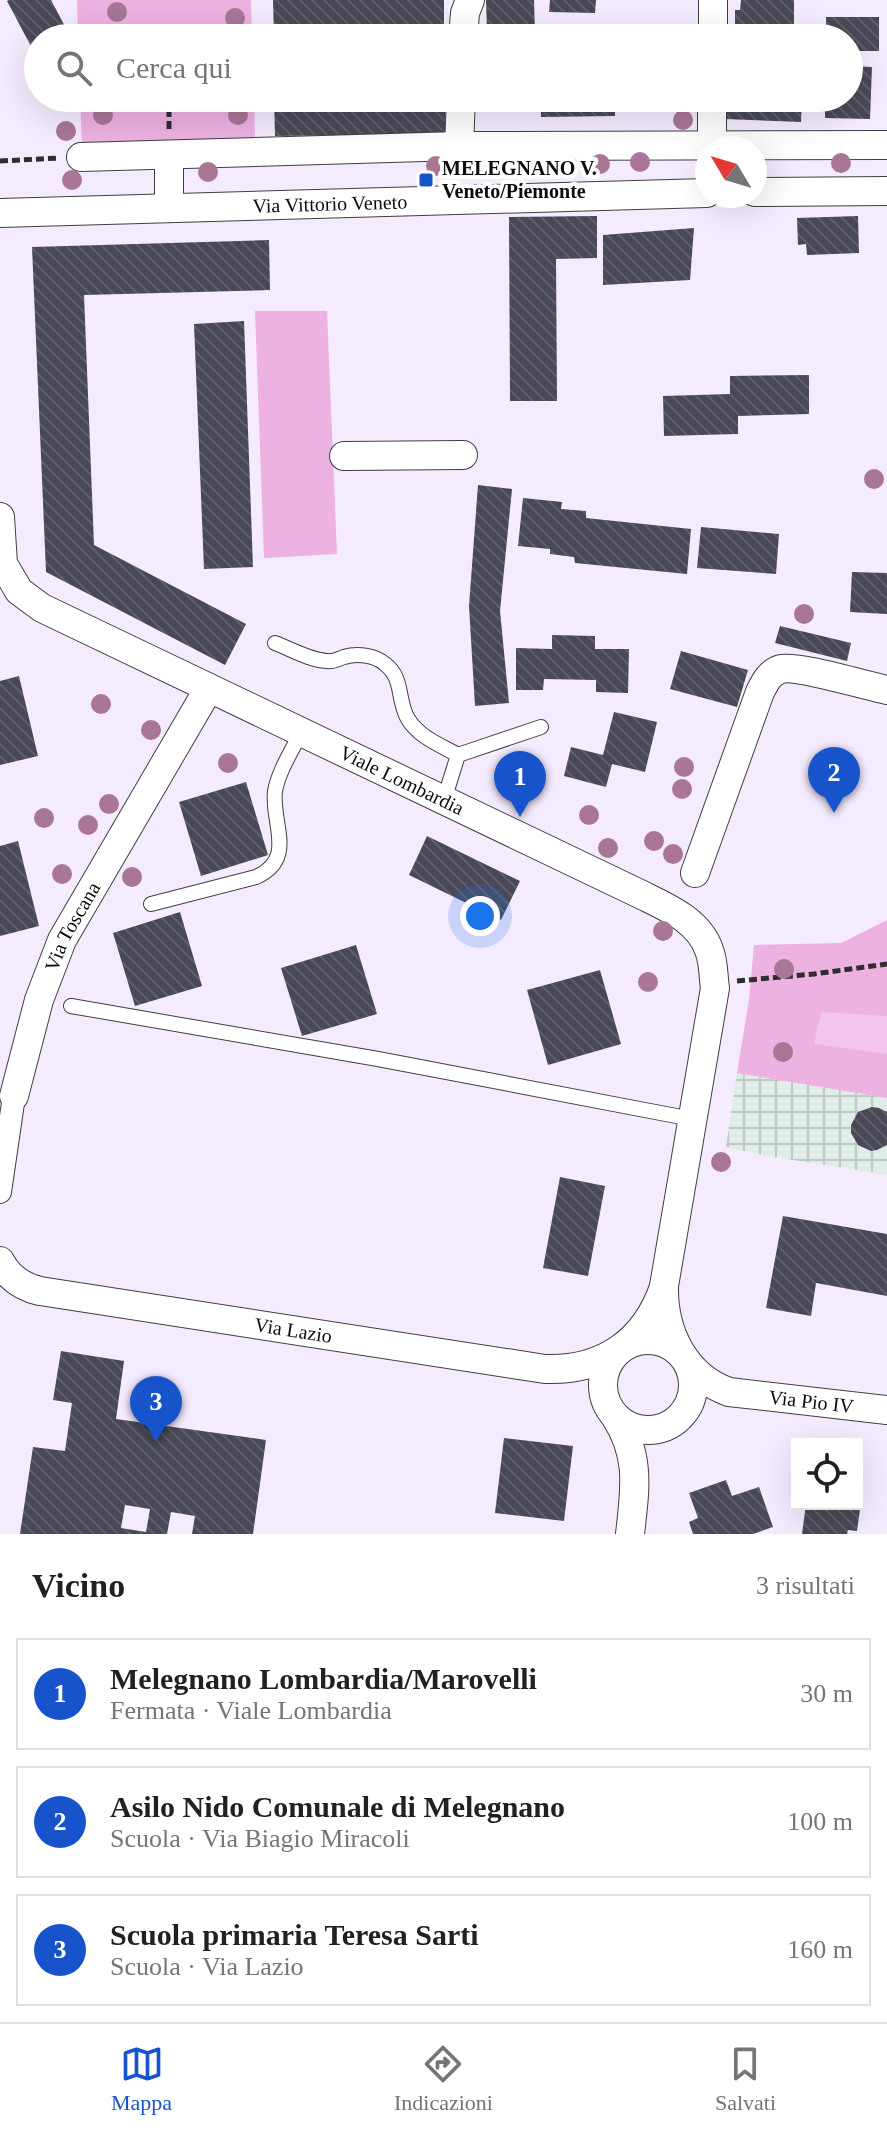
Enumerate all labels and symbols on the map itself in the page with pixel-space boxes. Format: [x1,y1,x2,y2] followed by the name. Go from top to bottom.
[695,136,767,208] north arrow
[442,157,597,202] place label: MELEGNANO V. Veneto/Piemonte
[417,171,435,189] marker: MELEGNANO V. Veneto/Piemonte
[252,190,408,217] street label: Via Vittorio Veneto
[336,741,468,819] street label: Viale Lombardia
[808,747,860,813] pin: 2
[494,751,546,817] pin: 1
[40,878,104,974] street label: Via Toscana
[460,896,500,936] your location
[253,1313,334,1347] street label: Via Lazio
[130,1376,182,1442] pin: 3
[768,1386,856,1417] street label: Via Pio IV

